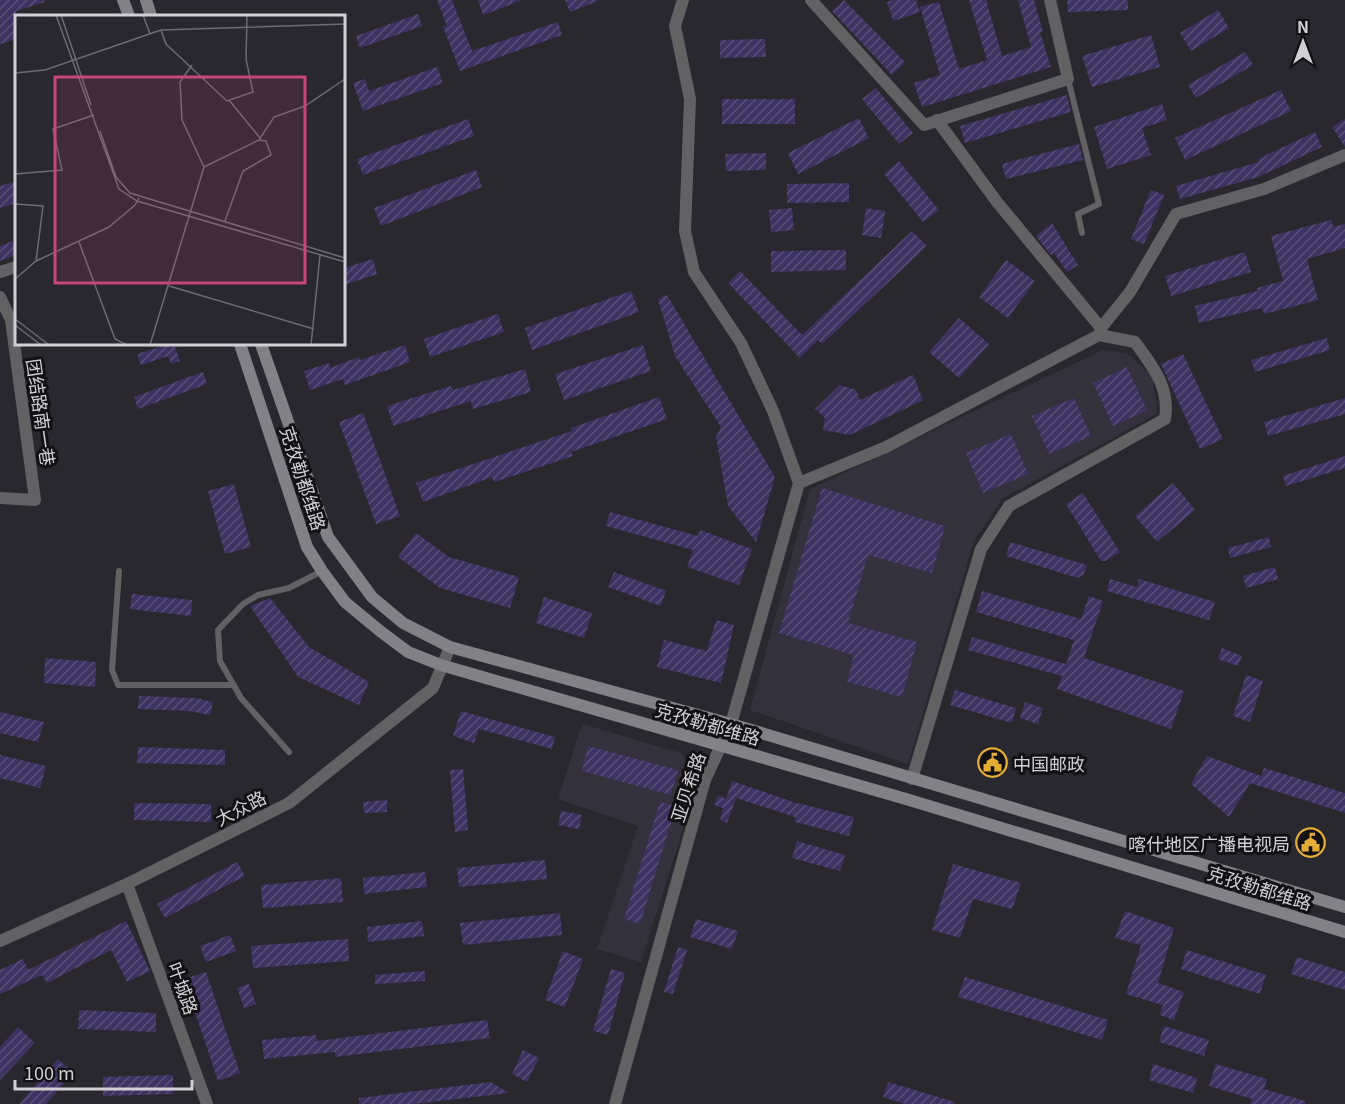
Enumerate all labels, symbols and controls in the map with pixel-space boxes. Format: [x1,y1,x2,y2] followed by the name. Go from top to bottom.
[1273,12,1333,72] north arrow
[1297,14,1309,38] text: N
[15,15,345,345] inset map
[22,357,62,467] street label: 团结路南一巷
[275,423,333,533] street label: 克孜勒都维路
[653,696,763,750] street label: 克孜勒都维路
[976,747,1008,779] public building icon: 中国邮政
[664,749,710,825] street label: 亚贝希路
[1013,750,1085,776] place label: 中国邮政
[210,783,270,831] street label: 大众路
[1295,827,1327,859] public building icon: 喀什地区广播电视局
[1128,830,1290,856] place label: 喀什地区广播电视局
[1205,859,1315,915] street label: 克孜勒都维路
[163,958,205,1018] street label: 叶城路
[15,1053,192,1091] scale bar
[24,1059,75,1085] text: 100 m

